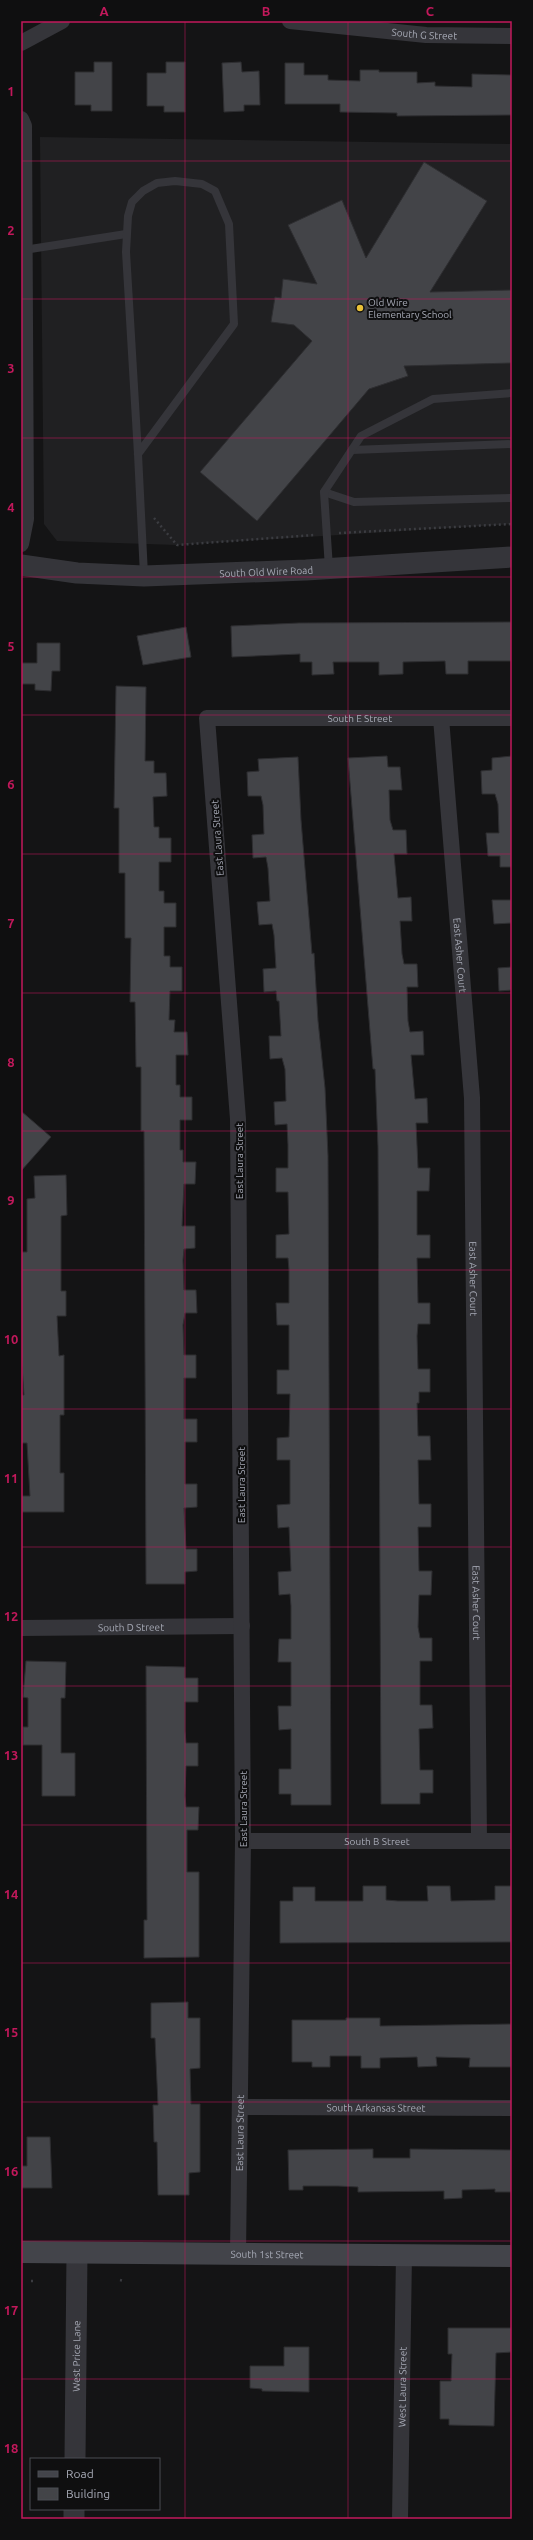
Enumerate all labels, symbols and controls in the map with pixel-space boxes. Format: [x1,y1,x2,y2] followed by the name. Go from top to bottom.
[99,4,109,18] text: A
[262,4,271,18] text: B
[426,4,435,18] text: C
[391,26,457,41] street label: South G Street
[7,84,15,98] text: 1
[7,223,15,237] text: 2
[368,297,452,320] place label: Old Wire Elementary School
[355,303,365,313] marker: Old Wire Elementary School
[7,361,15,375] text: 3
[7,500,15,514] text: 4
[219,565,314,579] street label: South Old Wire Road
[7,639,15,653] text: 5
[327,713,392,724] street label: South E Street
[7,777,15,791] text: 6
[209,799,226,876] street label: East Laura Street
[7,916,15,930] text: 7
[451,917,468,993] street label: East Asher Court
[7,1055,15,1069] text: 8
[234,1123,245,1199] street label: East Laura Street
[7,1193,15,1207] text: 9
[467,1241,479,1316] street label: East Asher Court
[4,1332,18,1346] text: 10
[236,1447,247,1523] street label: East Laura Street
[4,1471,18,1485] text: 11
[470,1565,482,1640] street label: East Asher Court
[4,1609,18,1623] text: 12
[98,1622,164,1633] street label: South D Street
[4,1748,18,1762] text: 13
[238,1771,249,1847] street label: East Laura Street
[344,1836,410,1847] street label: South B Street
[4,1887,18,1901] text: 14
[4,2025,18,2039] text: 15
[234,2095,246,2171] street label: East Laura Street
[326,2102,426,2114] street label: South Arkansas Street
[4,2164,18,2178] text: 16
[230,2249,304,2260] street label: South 1st Street
[4,2303,18,2317] text: 17
[71,2320,82,2392] street label: West Price Lane
[396,2347,409,2427] street label: West Laura Street
[4,2441,18,2455] text: 18
[30,2458,160,2510] legend
[66,2467,94,2480] text: Road
[66,2487,110,2500] text: Building

